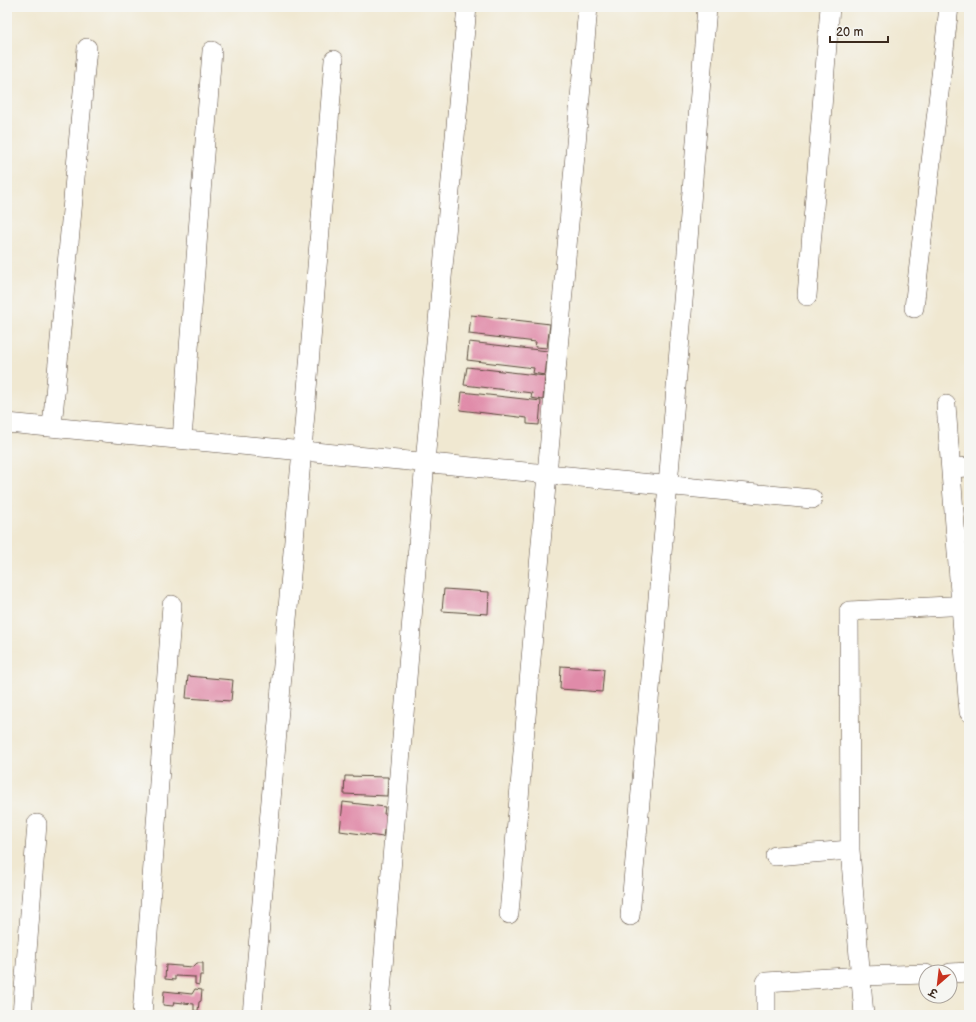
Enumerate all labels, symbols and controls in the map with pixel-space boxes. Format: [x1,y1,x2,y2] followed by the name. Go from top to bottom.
[830,18,888,44] scale bar
[836,25,863,40] text: 20 m
[918,964,958,1004] north arrow
[926,984,941,1000] text: उ

